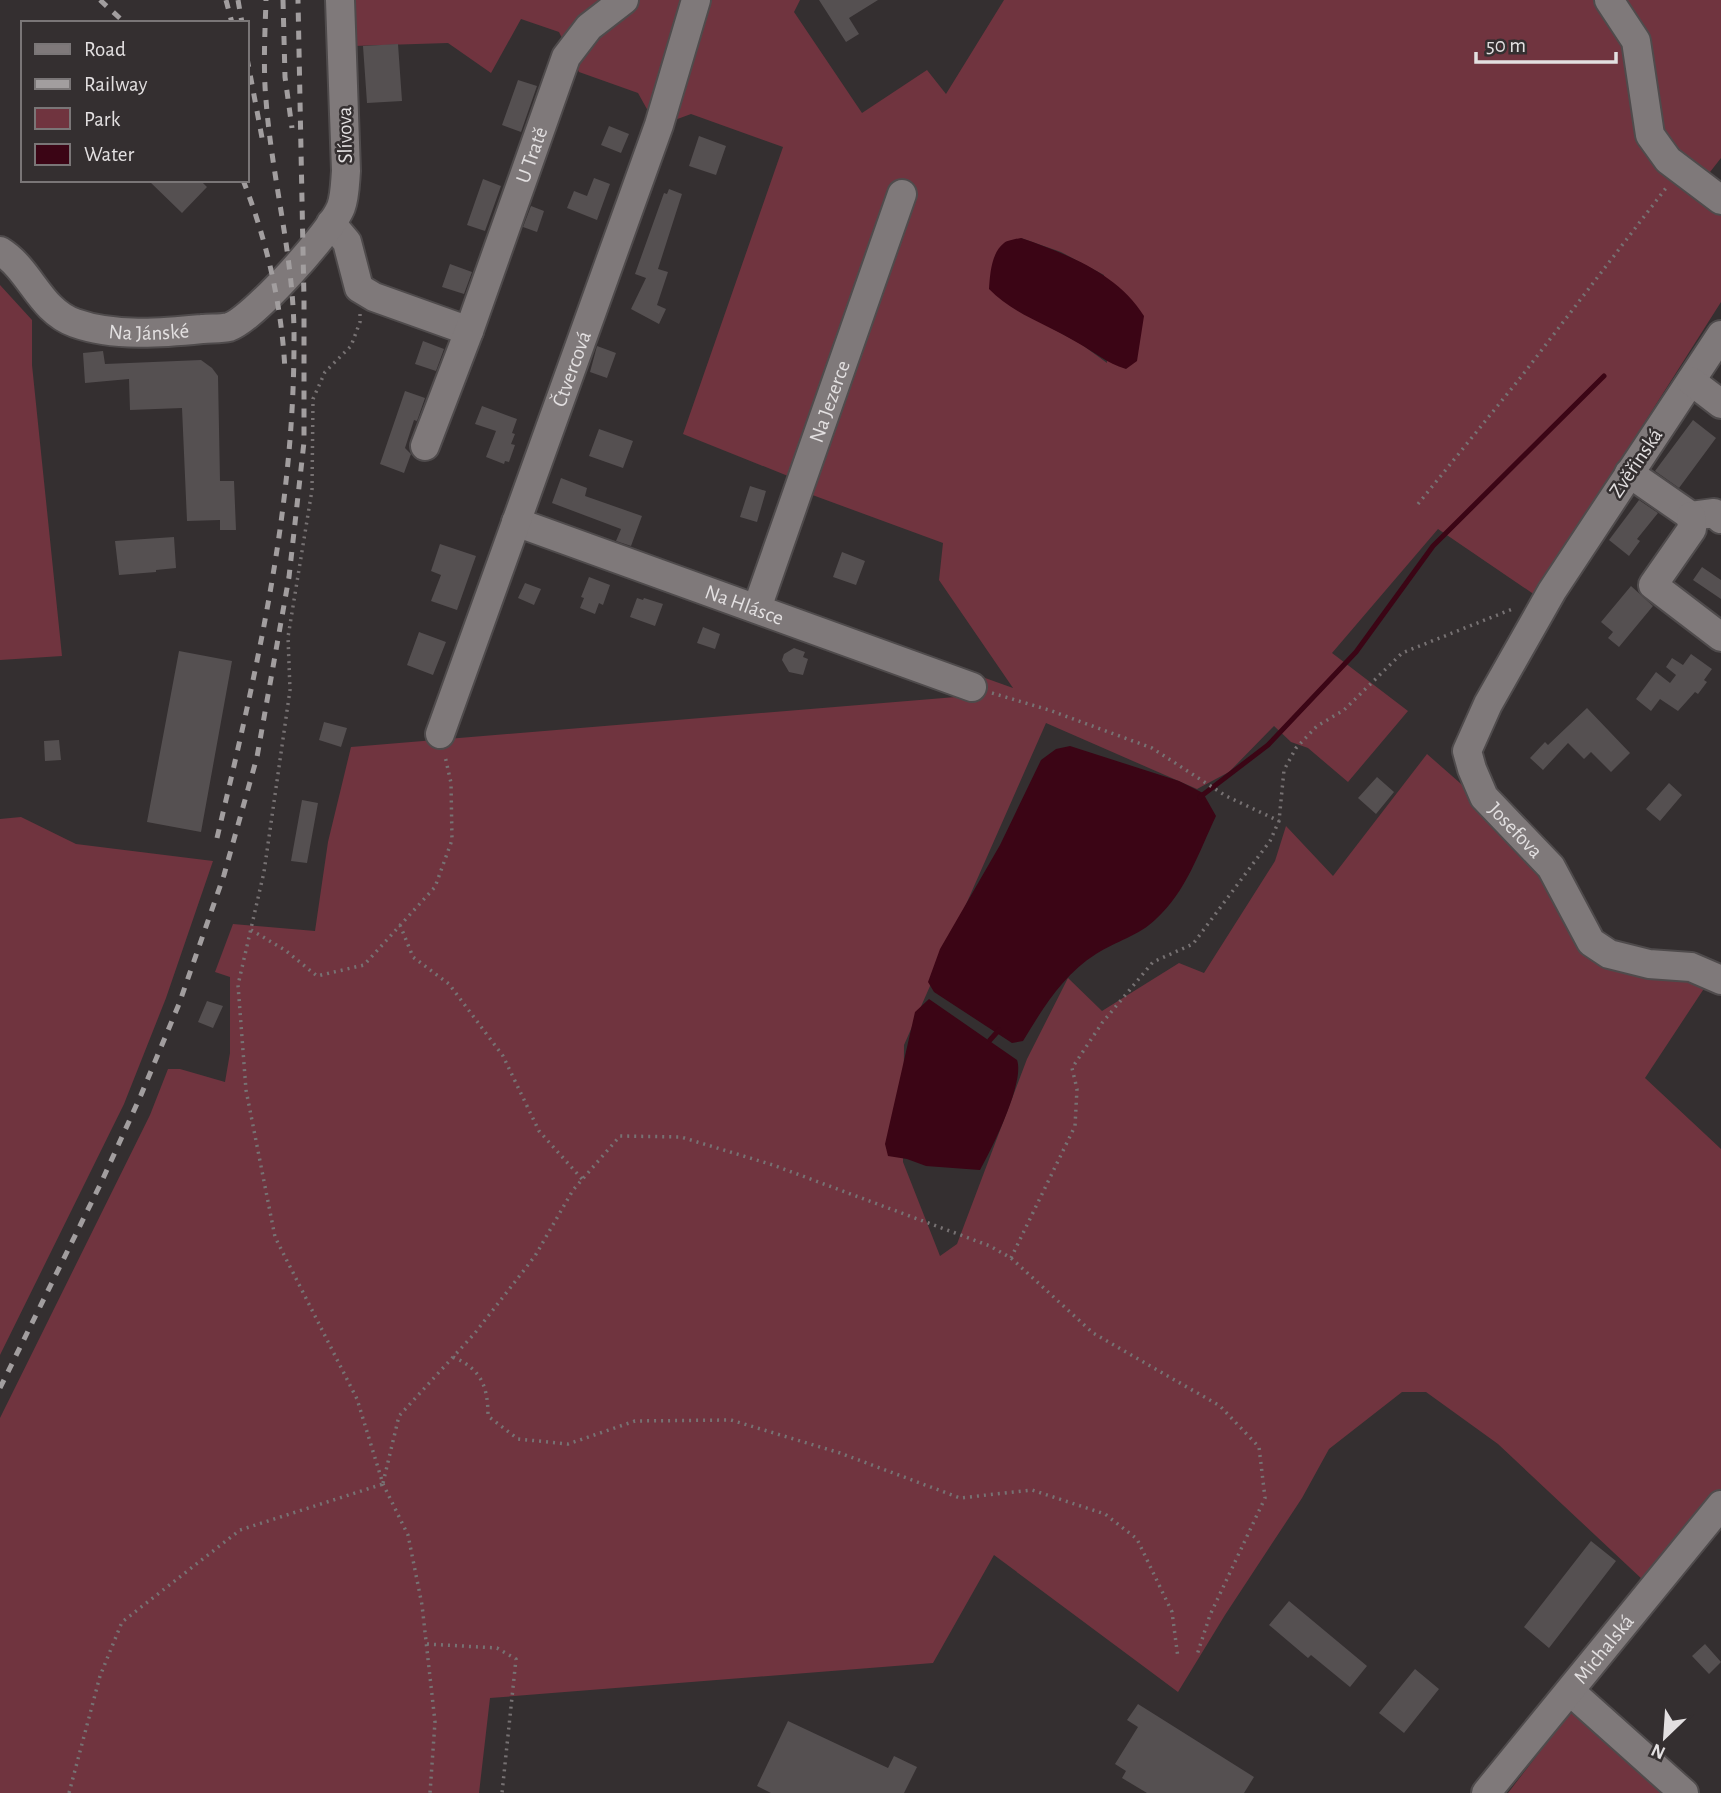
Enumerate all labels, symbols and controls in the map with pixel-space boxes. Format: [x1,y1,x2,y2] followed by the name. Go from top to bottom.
[21,21,248,182] legend
[1476,21,1616,65] scale bar
[1486,35,1526,56] text: 50 m
[84,39,126,60] text: Road
[84,74,147,95] text: Railway
[334,106,356,164] street label: Slívova
[84,109,121,130] text: Park
[512,124,551,186] street label: U Tratě
[84,144,134,165] text: Water
[108,320,190,343] street label: Na Jánské
[546,328,595,410] street label: Čtvercová
[805,358,853,445] street label: Na Jezerce
[1605,424,1667,501] street label: Zvěřinská
[702,581,787,628] street label: Na Hlásce
[1484,798,1547,862] street label: Josefova
[1569,1610,1638,1687] street label: Michalská
[1630,1702,1700,1772] north arrow
[1648,1740,1668,1762] text: N

